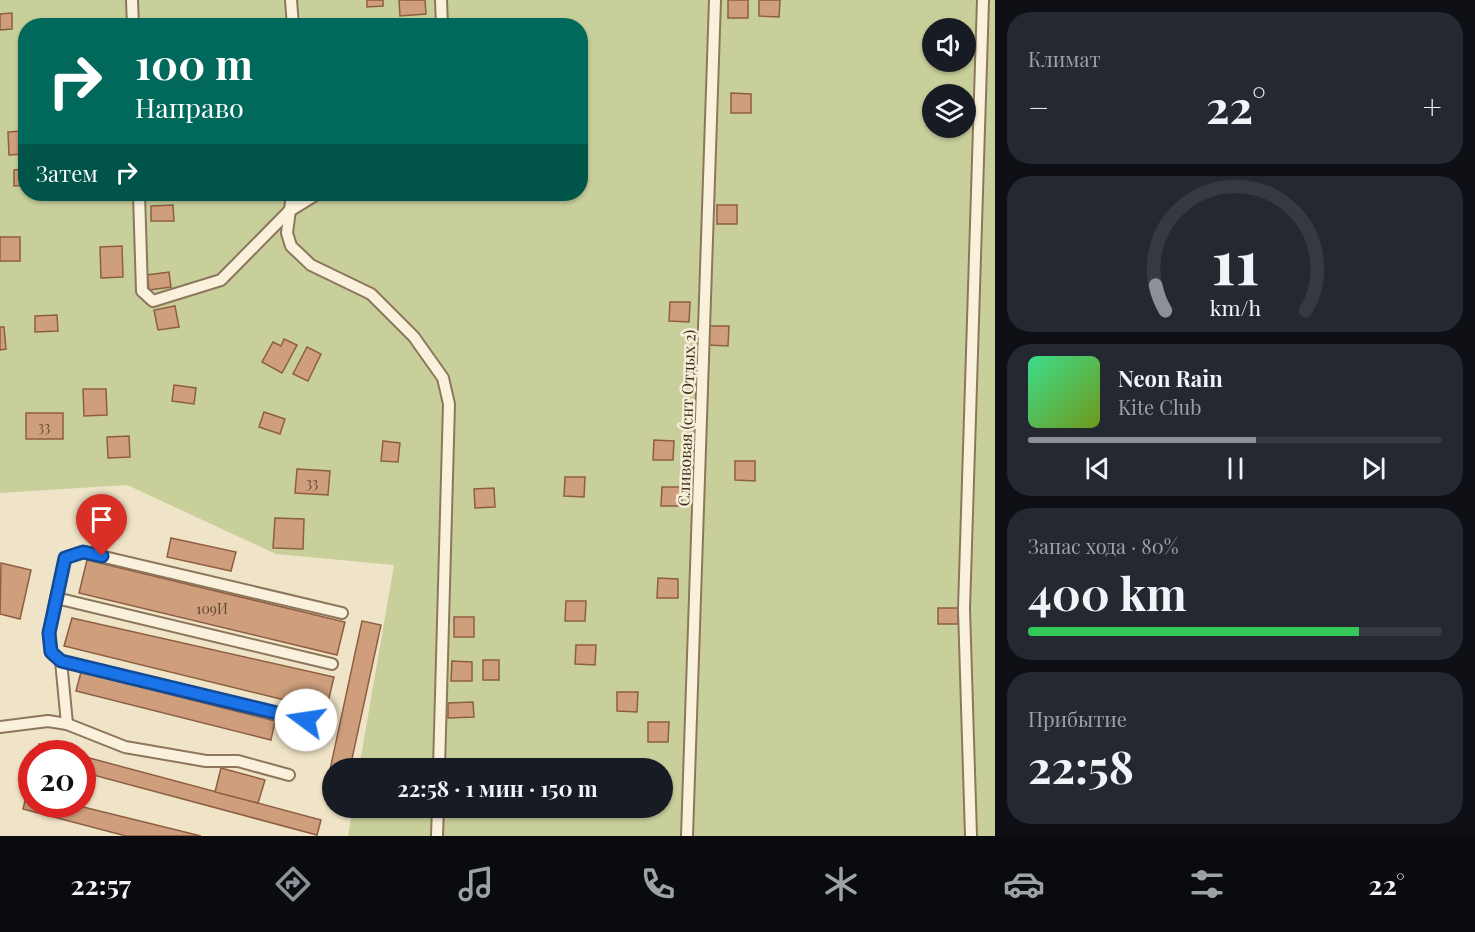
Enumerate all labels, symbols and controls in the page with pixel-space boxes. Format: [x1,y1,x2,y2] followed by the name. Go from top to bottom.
[922,18,976,138] map controls
[922,18,976,72] button: sound
[135,35,253,91] text: 100 m
[36,42,114,120] icon: right
[1028,45,1101,72] text: Климат
[1206,75,1266,135] text: 22°
[922,84,976,138] button: layers
[1028,84,1049,128] text: −
[1423,84,1442,128] text: +
[135,89,244,125] text: Направо
[110,156,143,189] icon: right
[36,158,98,188] text: Затем
[1211,217,1259,301] text: 11
[1209,293,1261,321] text: km/h
[672,329,700,507] street label: Сливовая (снт Отдых 2)
[1118,363,1223,393] text: Neon Rain
[1118,393,1202,420] text: Kite Club
[38,417,50,436] house number: 33
[1081,452,1114,485] icon: previous
[1219,452,1252,485] icon: pause
[1357,452,1390,485] icon: next
[306,473,318,492] house number: 33
[76,494,127,556] pin
[85,503,118,536] icon: arrive
[1028,532,1179,559] text: Запас хода · 80%
[1028,562,1187,622] text: 400 km
[196,599,228,618] house number: 109И
[274,688,338,752] position arrow
[1028,705,1127,732] text: Прибытие
[1028,735,1134,795] text: 22:58
[18,740,96,818] speed limit sign: 20
[397,773,598,803] text: 22:58 · 1 мин · 150 m
[272,863,314,905] icon: directions
[455,863,497,905] icon: music
[637,863,679,905] icon: phone
[820,863,862,905] icon: climate
[1003,863,1045,905] icon: car
[1186,863,1228,905] icon: filters
[70,866,131,902] text: 22:57
[1369,866,1405,902] text: 22°

